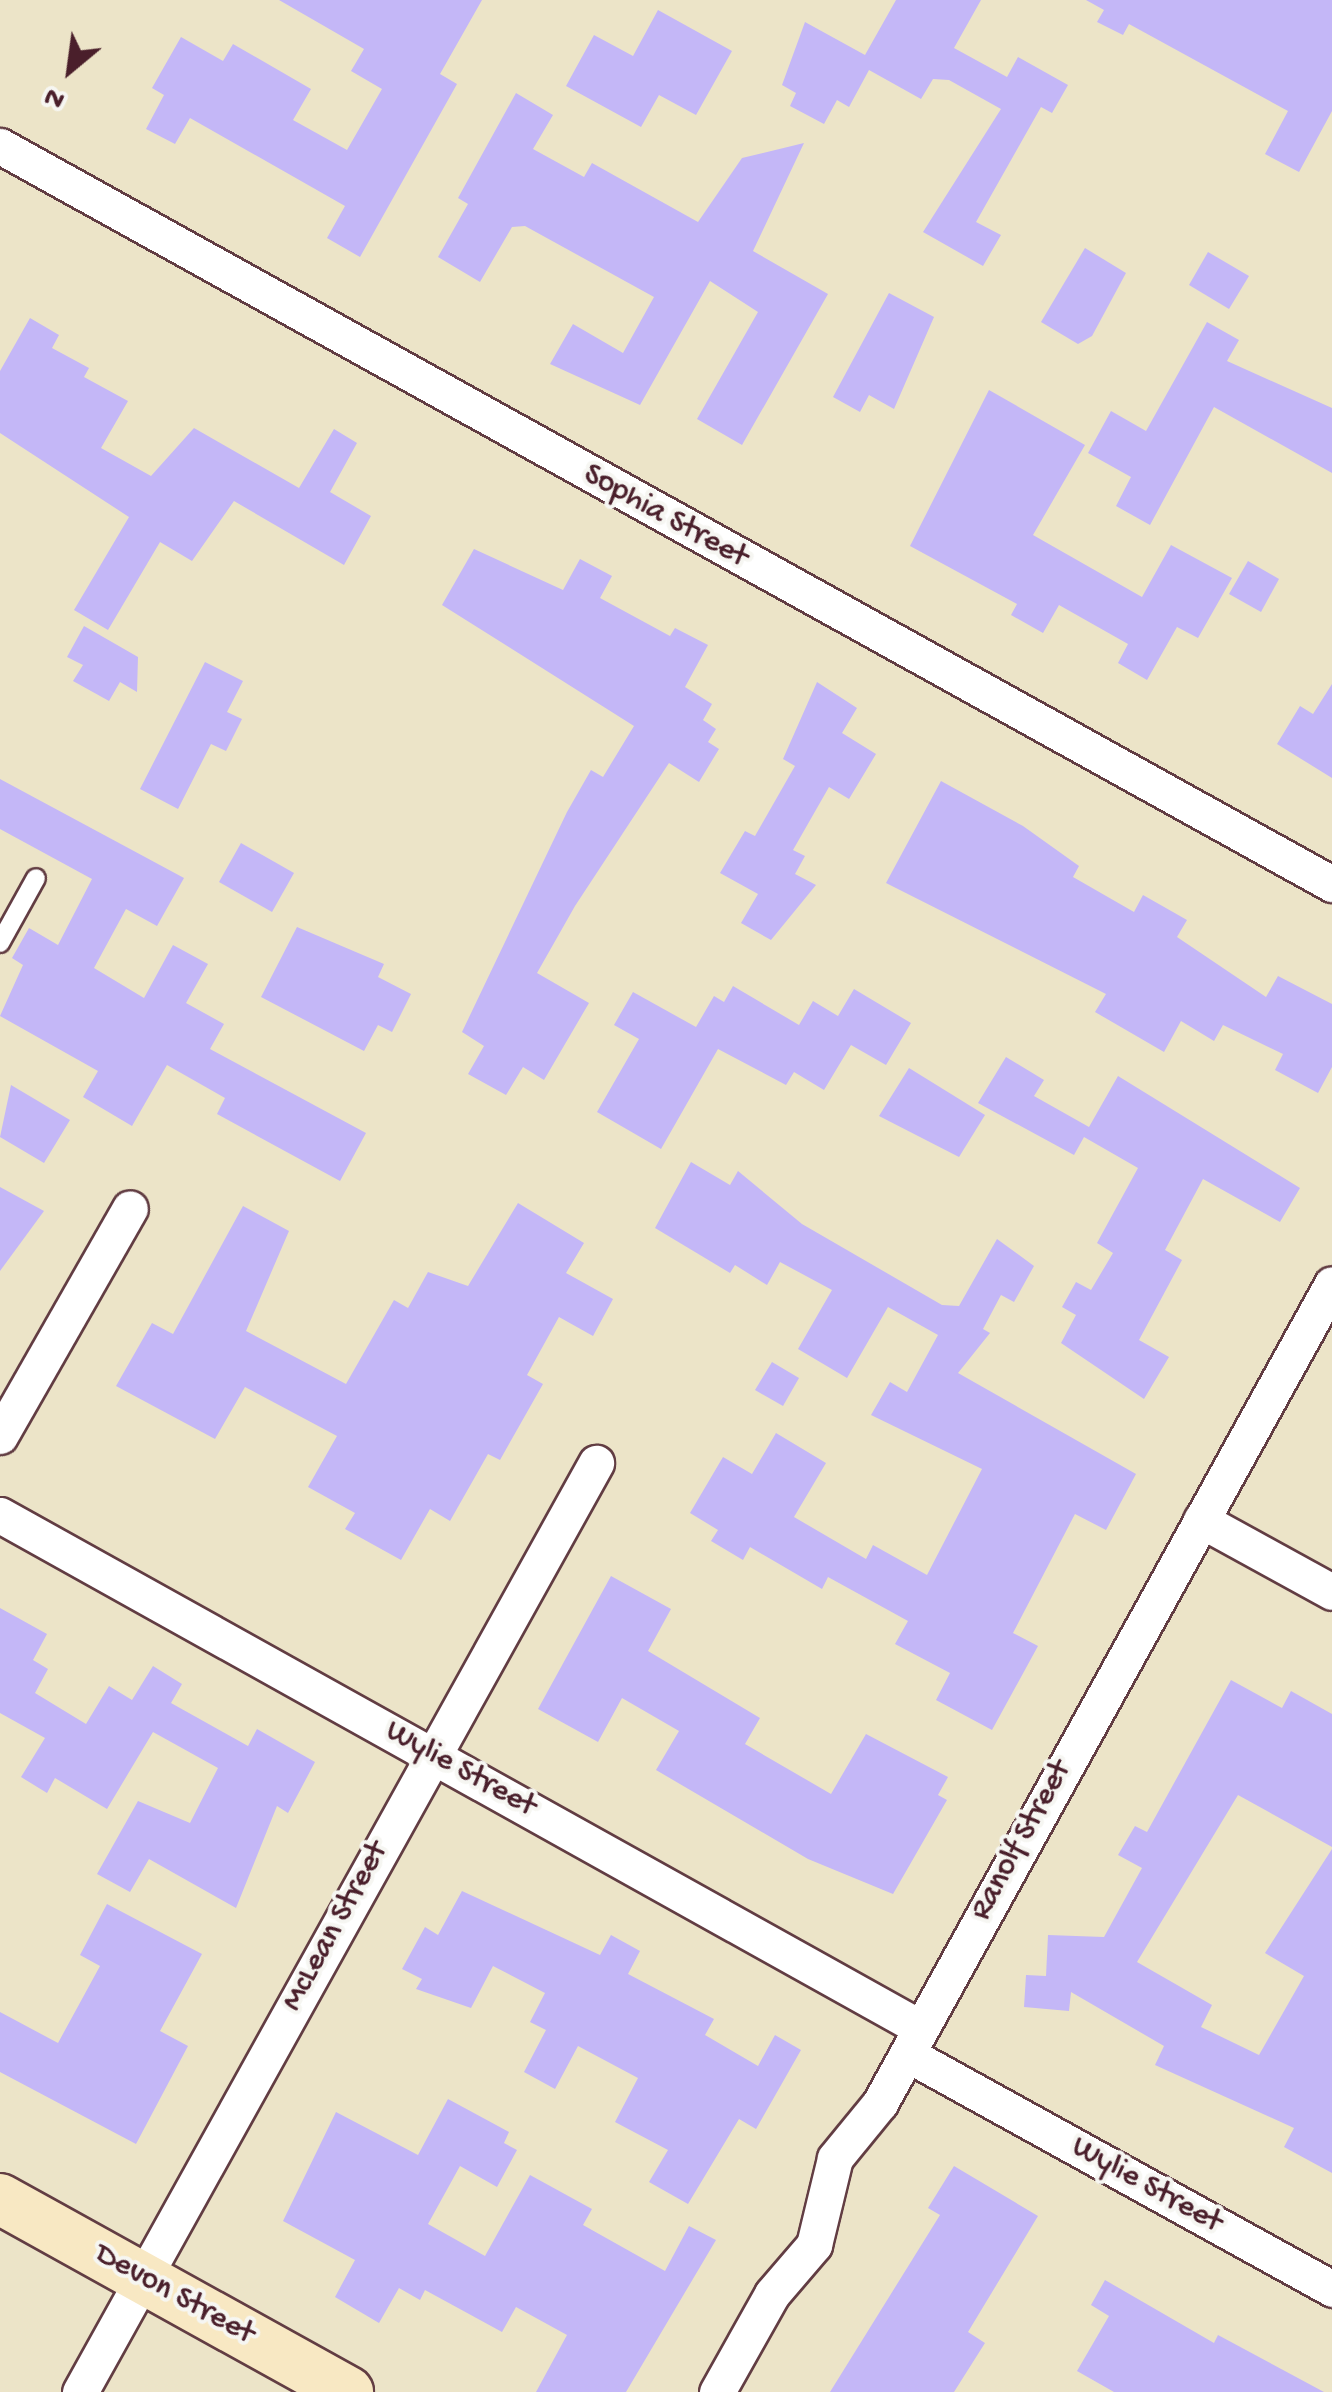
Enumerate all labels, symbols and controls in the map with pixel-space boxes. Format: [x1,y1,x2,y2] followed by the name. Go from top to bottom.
[20,20,120,120] north arrow
[39,78,71,116] text: N
[576,456,754,578] street label: Sophia Street
[378,1713,542,1827] street label: Wylie Street
[963,1755,1081,1927] street label: Ranolf Street
[274,1836,398,2018] street label: McLean Street
[1064,2129,1228,2243] street label: Wylie Street
[88,2235,260,2355] street label: Devon Street

